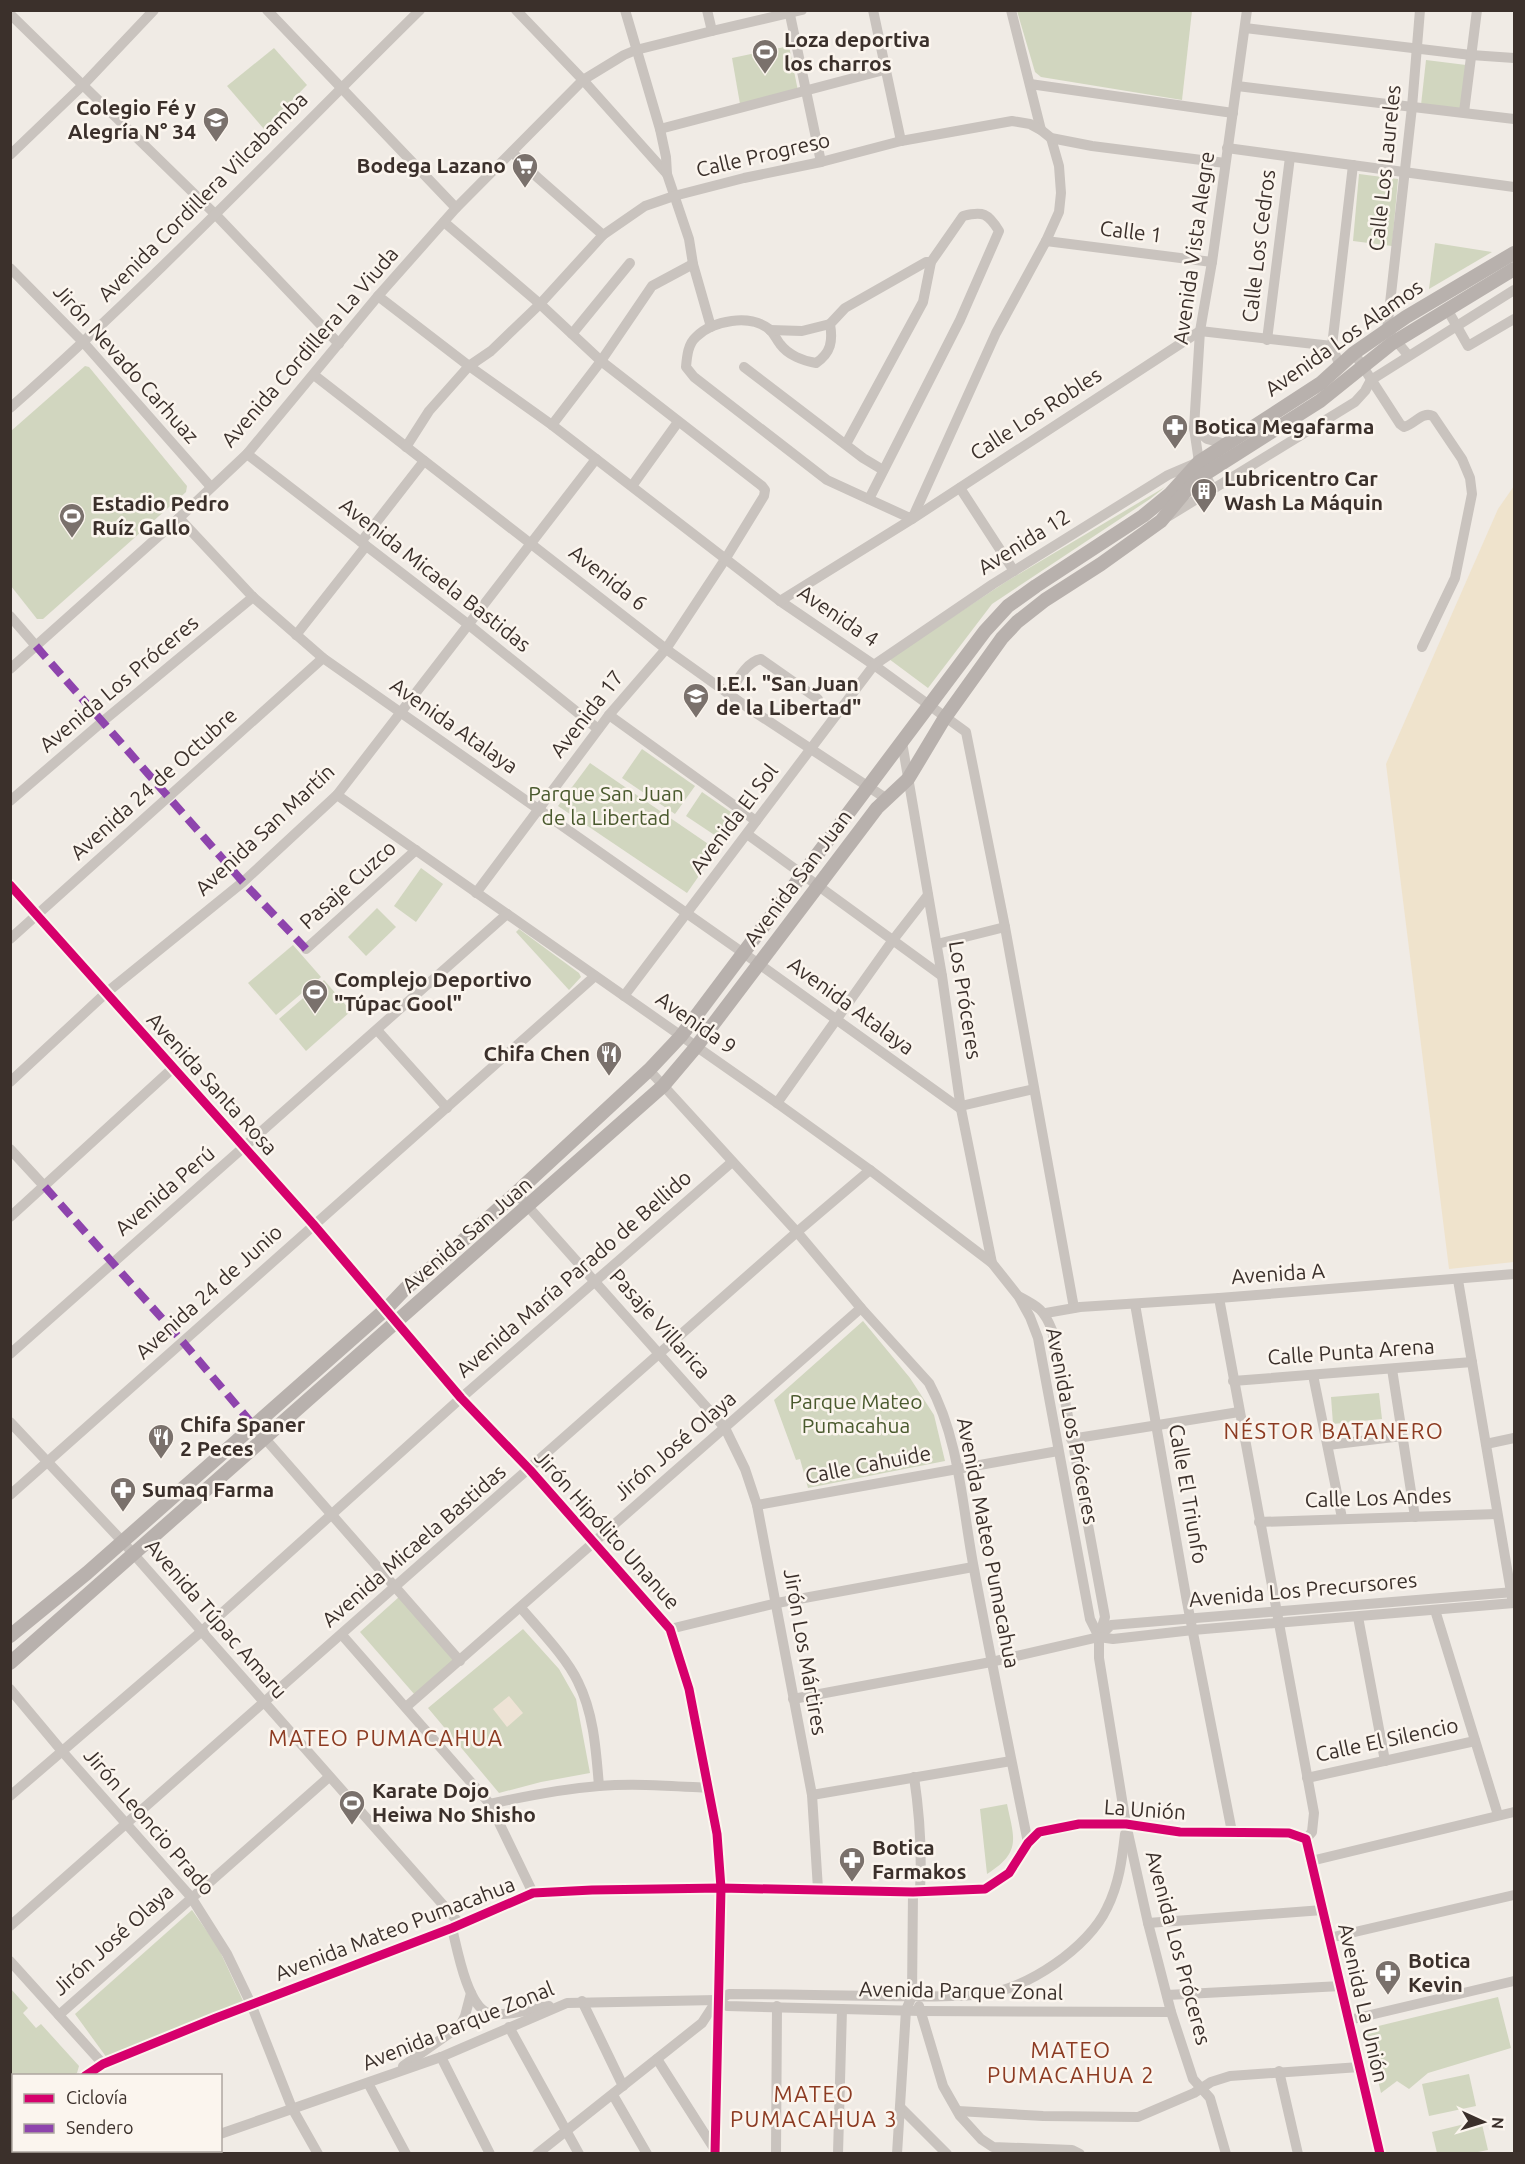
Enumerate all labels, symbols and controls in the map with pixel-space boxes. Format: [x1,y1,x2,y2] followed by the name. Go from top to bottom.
[784,27,930,75] place label: Loza deportiva los charros
[750,37,780,75] sports icon: Loza deportiva los charros
[1363,83,1405,252] street label: Calle Los Laureles
[93,87,312,306] street label: Avenida Cordillera Vilcabamba
[68,95,196,143] place label: Colegio Fé y Alegría N° 34
[201,105,231,143] school or university icon: Colegio Fé y Alegría N° 34
[693,127,832,181] street label: Calle Progreso
[1168,150,1218,346] street label: Avenida Vista Alegre
[510,151,540,189] supermarket icon: Bodega Lazano
[356,153,506,177] place label: Bodega Lazano
[1237,168,1279,324] street label: Calle Los Cedros
[1098,215,1164,247] street label: Calle 1
[216,241,403,451] street label: Avenida Cordillera La Viuda
[1260,274,1427,401] street label: Avenida Los Alamos
[49,279,204,448] street label: Jirón Nevado Carhuaz
[965,362,1106,465] street label: Calle Los Robles
[1160,412,1190,450] pharmacy icon: Botica Megafarma
[1194,414,1374,438] place label: Botica Megafarma
[1224,466,1383,514] place label: Lubricentro Car Wash La Máquin
[1189,476,1219,514] building icon: Lubricentro Car Wash La Máquin
[92,491,229,539] place label: Estadio Pedro Ruíz Gallo
[335,492,536,656] street label: Avenida Micaela Bastidas
[57,501,87,539] sports icon: Estadio Pedro Ruíz Gallo
[973,503,1074,579] street label: Avenida 12
[565,539,652,615] street label: Avenida 6
[794,579,883,651] street label: Avenida 4
[34,610,203,757] street label: Avenida Los Próceres
[545,665,628,762] street label: Avenida 17
[716,671,861,719] place label: I.E.I. "San Juan de la Libertad"
[386,672,523,778] street label: Avenida Atalaya
[681,681,711,719] school or university icon: I.E.I. "San Juan de la Libertad"
[65,702,241,864] street label: Avenida 24 de Octubre
[190,759,339,900] street label: Avenida San Martín
[684,759,782,878] street label: Avenida El Sol
[528,781,684,829] park label: Parque San Juan de la Libertad
[738,805,856,950] street label: Avenida San Juan
[294,835,400,934] street label: Pasaje Cuzco
[945,939,987,1061] street label: Los Próceres
[784,951,919,1059] street label: Avenida Atalaya
[334,967,532,1015] place label: Complejo Deportivo "Túpac Gool"
[300,977,330,1015] sports icon: Complejo Deportivo "Túpac Gool"
[652,986,741,1058] street label: Avenida 9
[143,1007,283,1159] street label: Avenida Santa Rosa
[594,1039,624,1077] restaurant icon: Chifa Chen
[483,1041,590,1065] place label: Chifa Chen
[110,1141,219,1240] street label: Avenida Perú
[451,1165,696,1382] street label: Avenida María Parado de Bellido
[397,1171,536,1297] street label: Avenida San Juan
[130,1219,287,1363] street label: Avenida 24 de Junio
[1230,1258,1326,1288] street label: Avenida A
[605,1264,716,1383] street label: Pasaje Villarica
[1042,1325,1104,1526] street label: Avenida Los Próceres
[1267,1333,1435,1369] street label: Calle Punta Arena
[608,1386,740,1505] street label: Jirón José Olaya
[790,1389,922,1437] park label: Parque Mateo Pumacahua
[180,1412,306,1460] place label: Chifa Spaner 2 Peces
[953,1415,1025,1670] street label: Avenida Mateo Pumacahua
[1224,1417,1444,1443] district label: NÉSTOR BATANERO
[146,1422,176,1460] restaurant icon: Chifa Spaner 2 Peces
[1165,1422,1213,1566] street label: Calle El Triunfo
[803,1440,933,1488] street label: Calle Cahuide
[530,1445,685,1614] street label: Jirón Hipólito Unanue
[317,1459,510,1632] street label: Avenida Micaela Bastidas
[108,1475,138,1513] pharmacy icon: Sumaq Farma
[142,1477,274,1501] place label: Sumaq Farma
[1304,1482,1452,1512] street label: Calle Los Andes
[141,1534,293,1703] street label: Avenida Túpac Amaru
[780,1567,832,1737] street label: Jirón Los Mártires
[1188,1567,1418,1611] street label: Avenida Los Precursores
[1313,1712,1460,1766] street label: Calle El Silencio
[268,1725,504,1750] district label: MATEO PUMACAHUA
[79,1743,220,1900] street label: Jirón Leoncio Prado
[372,1778,536,1826] place label: Karate Dojo Heiwa No Shisho
[337,1788,367,1826] sports icon: Karate Dojo Heiwa No Shisho
[1103,1794,1187,1824] street label: La Unión
[872,1835,967,1883] place label: Botica Farmakos
[837,1845,867,1883] pharmacy icon: Botica Farmakos
[1142,1848,1216,2047] street label: Avenida Los Próceres
[271,1871,518,1985] street label: Avenida Mateo Pumacahua
[47,1879,178,2000] street label: Jirón José Olaya
[1334,1921,1394,2084] street label: Avenida La Unión
[1408,1948,1471,1996] place label: Botica Kevin
[1373,1958,1403,1996] pharmacy icon: Botica Kevin
[358,1976,557,2074] street label: Avenida Parque Zonal
[859,1976,1063,2004] street label: Avenida Parque Zonal
[987,2037,1155,2087] district label: MATEO PUMACAHUA 2
[12,2074,222,2152] legend
[730,2081,898,2131] district label: MATEO PUMACAHUA 3
[66,2087,127,2107] text: Ciclovía
[1453,2092,1513,2152] north arrow
[1489,2116,1507,2130] text: N
[66,2117,133,2137] text: Sendero

